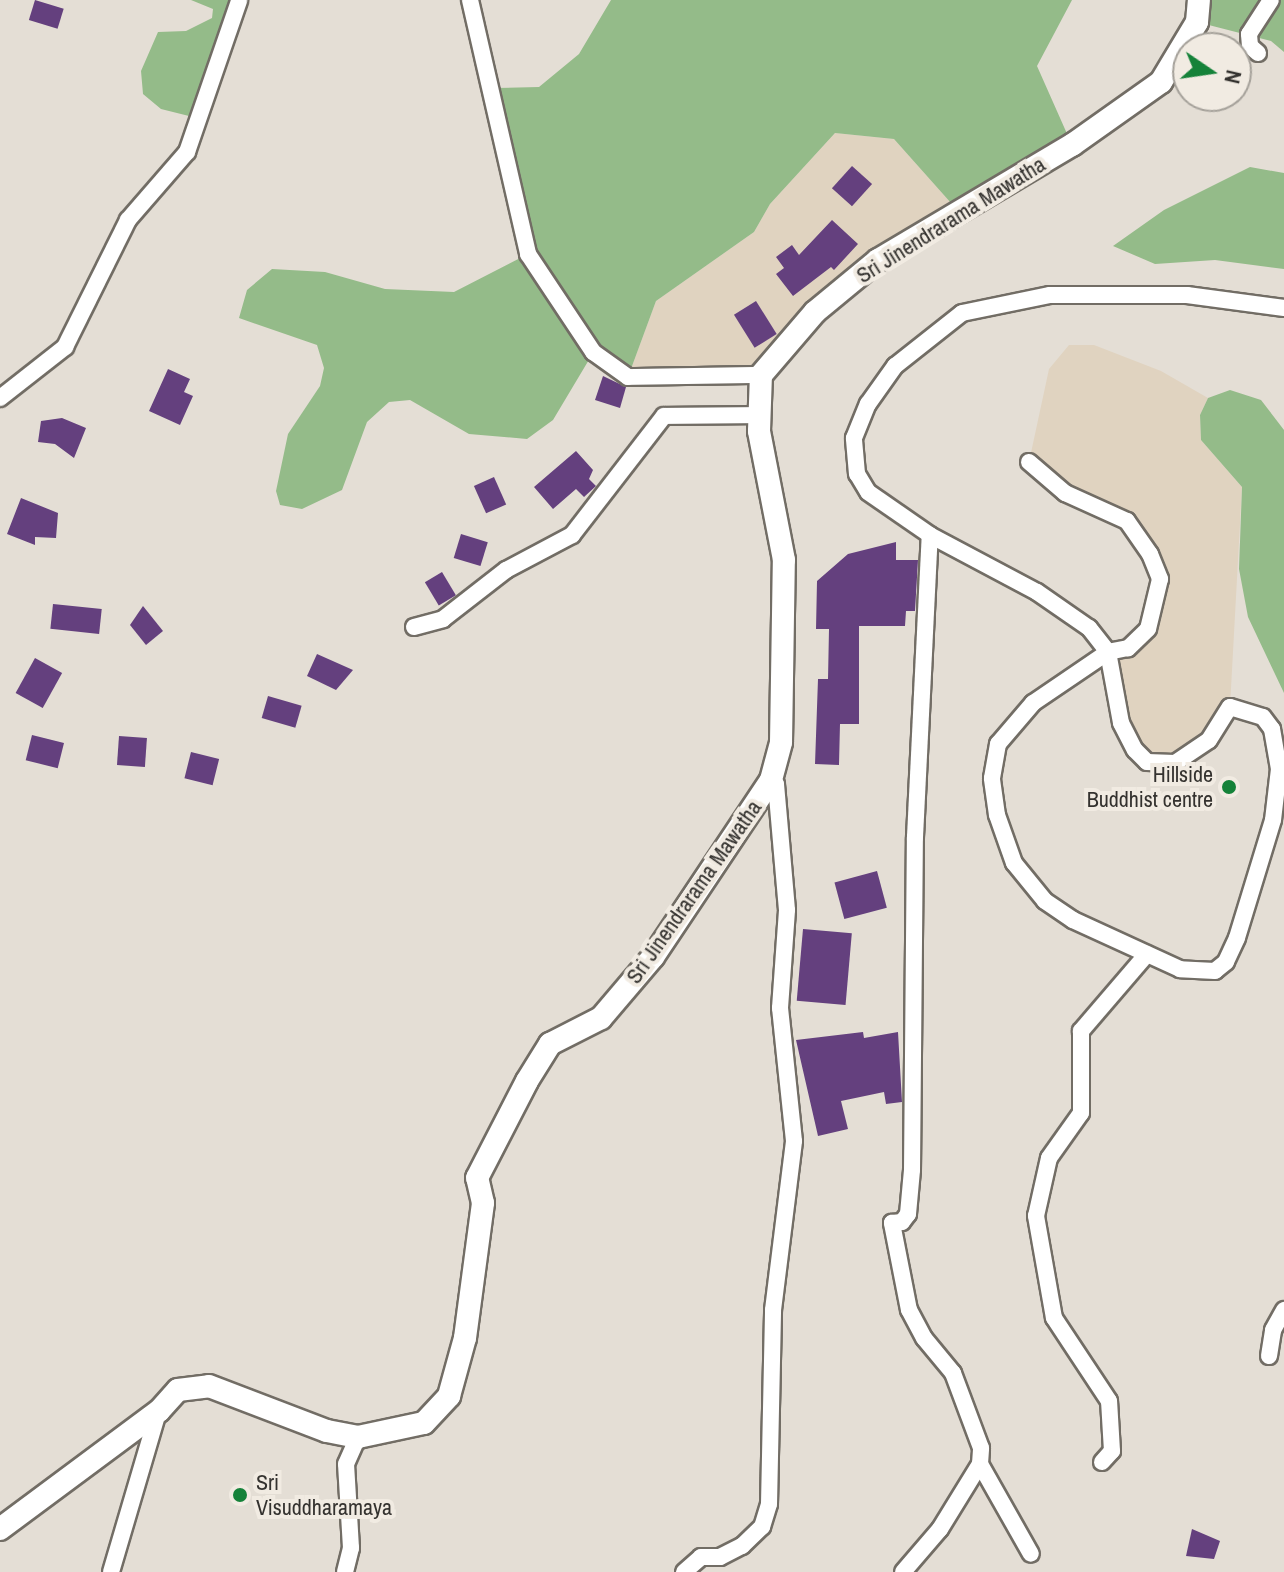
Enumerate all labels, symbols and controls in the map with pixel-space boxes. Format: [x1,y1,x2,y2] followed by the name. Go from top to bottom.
[1172,32,1252,112] north arrow
[1217,67,1250,87] text: N
[852,151,1050,289] street label: Sri Jinendrarama Mawatha
[1087,761,1213,812] place label: Hillside Buddhist centre
[1220,778,1238,796] marker: Hillside Buddhist centre
[621,795,767,989] street label: Sri Jinendrarama Mawatha
[256,1469,392,1520] place label: Sri Visuddharamaya
[231,1486,249,1504] marker: Sri Visuddharamaya

